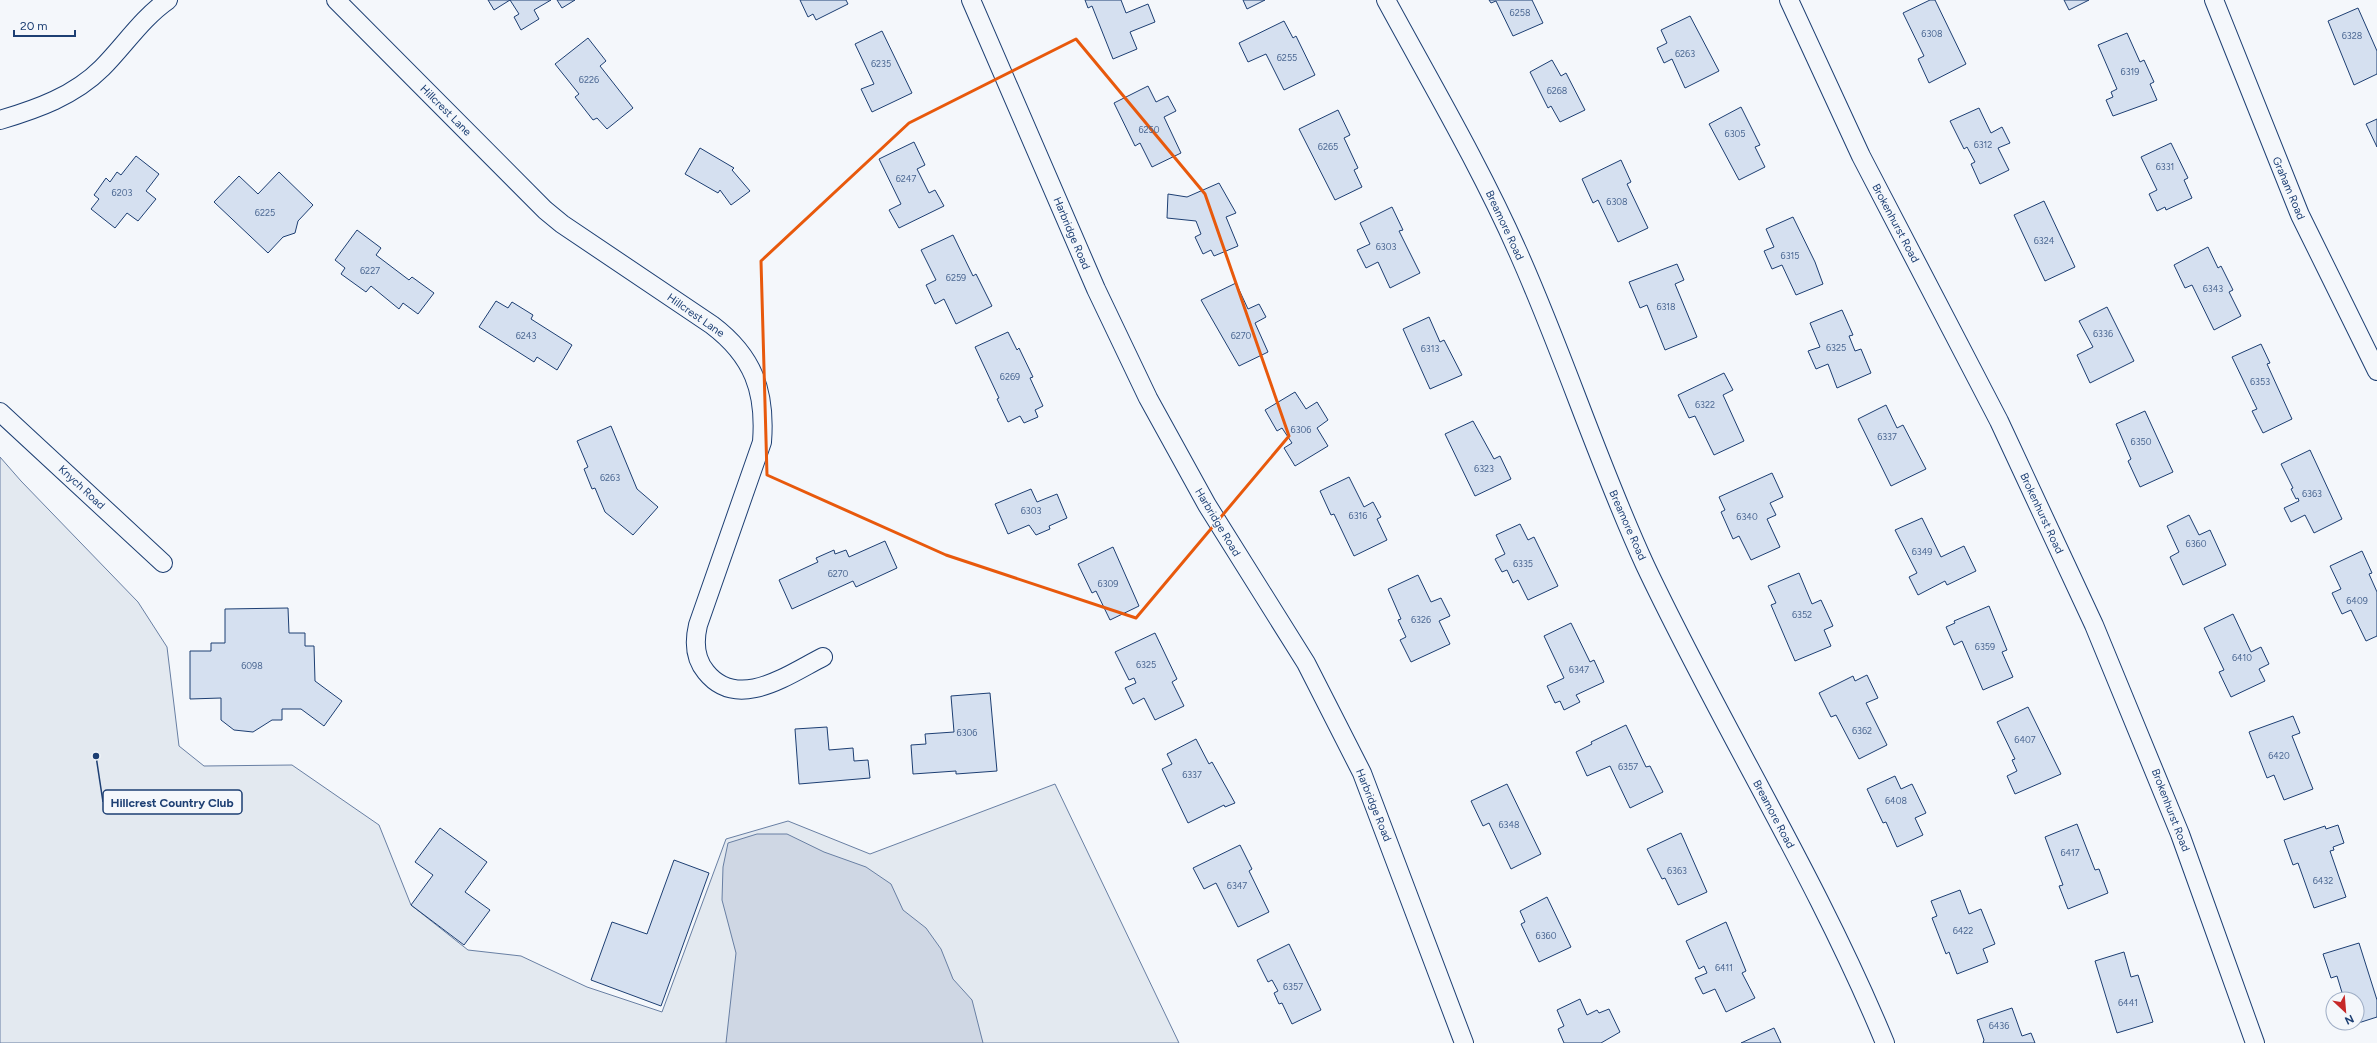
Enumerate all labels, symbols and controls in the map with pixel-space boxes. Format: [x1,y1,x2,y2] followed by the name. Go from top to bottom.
[1510,7,1531,18] house number: 6258
[14,12,75,38] scale bar
[20,19,48,33] text: 20 m
[1921,28,1943,39] house number: 6308
[2342,30,2363,41] house number: 6328
[1675,48,1695,59] house number: 6263
[1277,52,1297,63] house number: 6255
[871,58,891,69] house number: 6235
[2121,66,2139,77] house number: 6319
[579,74,599,85] house number: 6226
[417,82,474,139] street label: Hillcrest Lane
[1547,85,1568,96] house number: 6268
[1138,124,1160,135] house number: 6250
[1725,128,1745,139] house number: 6305
[1974,139,1992,150] house number: 6312
[1318,141,1338,152] house number: 6265
[2269,155,2308,222] street label: Graham Road
[2156,161,2174,172] house number: 6331
[896,173,916,184] house number: 6247
[1869,182,1922,265] street label: Brokenhurst Road
[112,187,132,198] house number: 6203
[1483,188,1526,262] street label: Breamore Road
[1050,195,1093,271] street label: Harbridge Road
[1606,196,1628,207] house number: 6308
[255,207,275,218] house number: 6225
[2034,235,2055,246] house number: 6324
[1376,241,1396,252] house number: 6303
[1781,250,1799,261] house number: 6315
[360,265,380,276] house number: 6227
[946,272,966,283] house number: 6259
[2203,283,2223,294] house number: 6343
[665,291,727,340] street label: Hillcrest Lane
[1656,301,1676,312] house number: 6318
[2093,328,2113,339] house number: 6336
[516,330,536,341] house number: 6243
[1231,330,1252,341] house number: 6270
[1826,342,1846,353] house number: 6325
[1421,343,1439,354] house number: 6313
[1000,371,1020,382] house number: 6269
[2250,376,2270,387] house number: 6353
[1695,399,1715,410] house number: 6322
[1291,424,1311,435] house number: 6306
[1877,431,1897,442] house number: 6337
[2131,436,2152,447] house number: 6350
[56,463,107,512] street label: Knych Road
[1474,463,1494,474] house number: 6323
[2017,471,2066,556] street label: Brokenhurst Road
[600,472,620,483] house number: 6263
[1192,486,1243,559] street label: Harbridge Road
[1606,488,1649,562] street label: Breamore Road
[2302,488,2322,499] house number: 6363
[1021,505,1041,516] house number: 6303
[1349,510,1367,521] house number: 6316
[1736,511,1758,522] house number: 6340
[2186,538,2207,549] house number: 6360
[1912,546,1932,557] house number: 6349
[1513,558,1533,569] house number: 6335
[828,568,849,579] house number: 6270
[1098,578,1118,589] house number: 6309
[2346,595,2368,606] house number: 6409
[1792,609,1812,620] house number: 6352
[1411,614,1431,625] house number: 6326
[1975,641,1995,652] house number: 6359
[2232,652,2252,663] house number: 6410
[1136,659,1156,670] house number: 6325
[241,660,263,671] house number: 6098
[1569,664,1589,675] house number: 6347
[1852,725,1872,736] house number: 6362
[957,727,977,738] house number: 6306
[2014,734,2036,745] house number: 6407
[2268,750,2290,761] house number: 6420
[1618,761,1638,772] house number: 6357
[1353,767,1394,843] street label: Harbridge Road
[2149,767,2192,853] street label: Brokenhurst Road
[1182,769,1202,780] house number: 6337
[1750,778,1797,851] street label: Breamore Road
[103,790,242,814] callout: Hillcrest Country Club
[1885,795,1907,806] house number: 6408
[110,796,234,810] text: Hillcrest Country Club
[1498,819,1520,830] house number: 6348
[2060,847,2080,858] house number: 6417
[1667,865,1687,876] house number: 6363
[2313,875,2333,886] house number: 6432
[1227,880,1247,891] house number: 6347
[1953,925,1973,936] house number: 6422
[1536,930,1557,941] house number: 6360
[1715,962,1733,973] house number: 6411
[1283,981,1303,992] house number: 6357
[2325,991,2365,1031] north arrow
[2118,997,2138,1008] house number: 6441
[2342,1012,2356,1027] text: N
[1989,1020,2009,1031] house number: 6436

